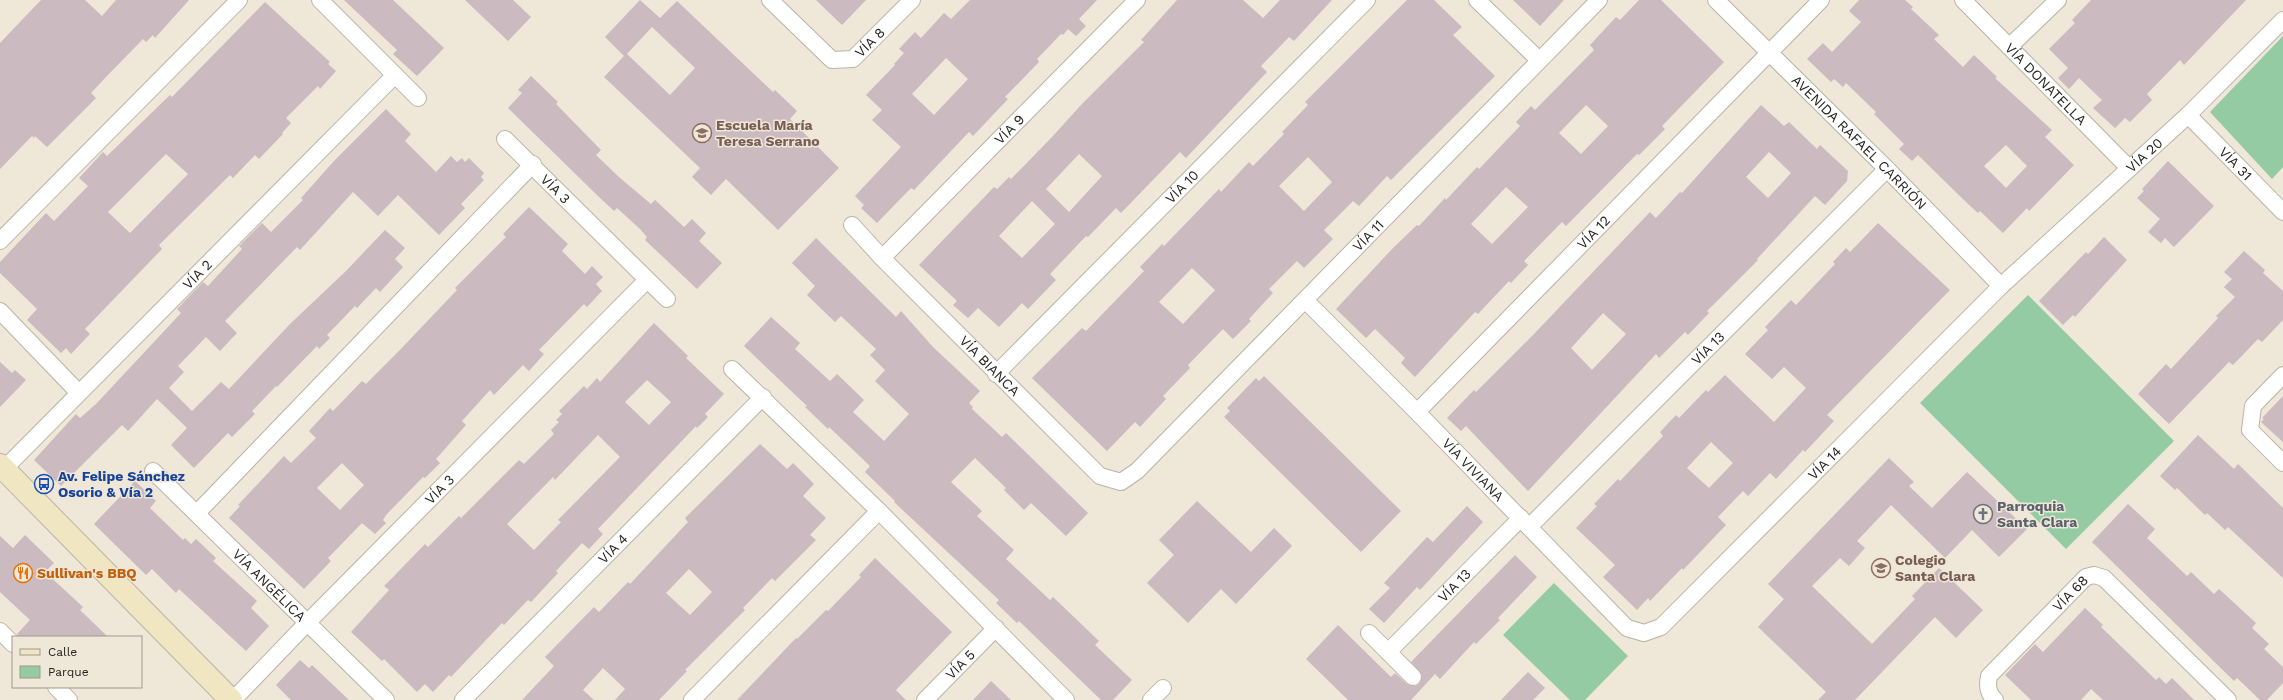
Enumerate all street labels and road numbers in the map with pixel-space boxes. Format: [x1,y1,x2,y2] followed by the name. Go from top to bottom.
[852,24,888,60] street label: VÍA 8
[2002,40,2090,128] street label: VÍA DONATELLA
[1789,72,1930,213] street label: AVENIDA RAFAEL CARRIÓN
[991,111,1027,147] street label: VÍA 9
[2123,134,2166,176] street label: VÍA 20
[2216,144,2255,184] street label: VÍA 31
[1162,167,1202,207] street label: VÍA 10
[537,171,574,207] street label: VÍA 3
[1574,212,1613,252] street label: VÍA 12
[1349,217,1387,254] street label: VÍA 11
[179,256,215,292] street label: VÍA 2
[1688,328,1728,368] street label: VÍA 13
[956,332,1023,399] street label: VÍA BIANCA
[1439,435,1507,505] street label: VÍA VIVIANA
[1805,443,1844,483] street label: VÍA 14
[422,471,457,507] street label: VÍA 3
[595,530,631,567] street label: VÍA 4
[229,546,309,625] street label: VÍA ANGÉLICA
[1434,565,1474,605] street label: VÍA 13
[2049,572,2091,614] street label: VÍA 68
[942,646,978,682] street label: VÍA 5

